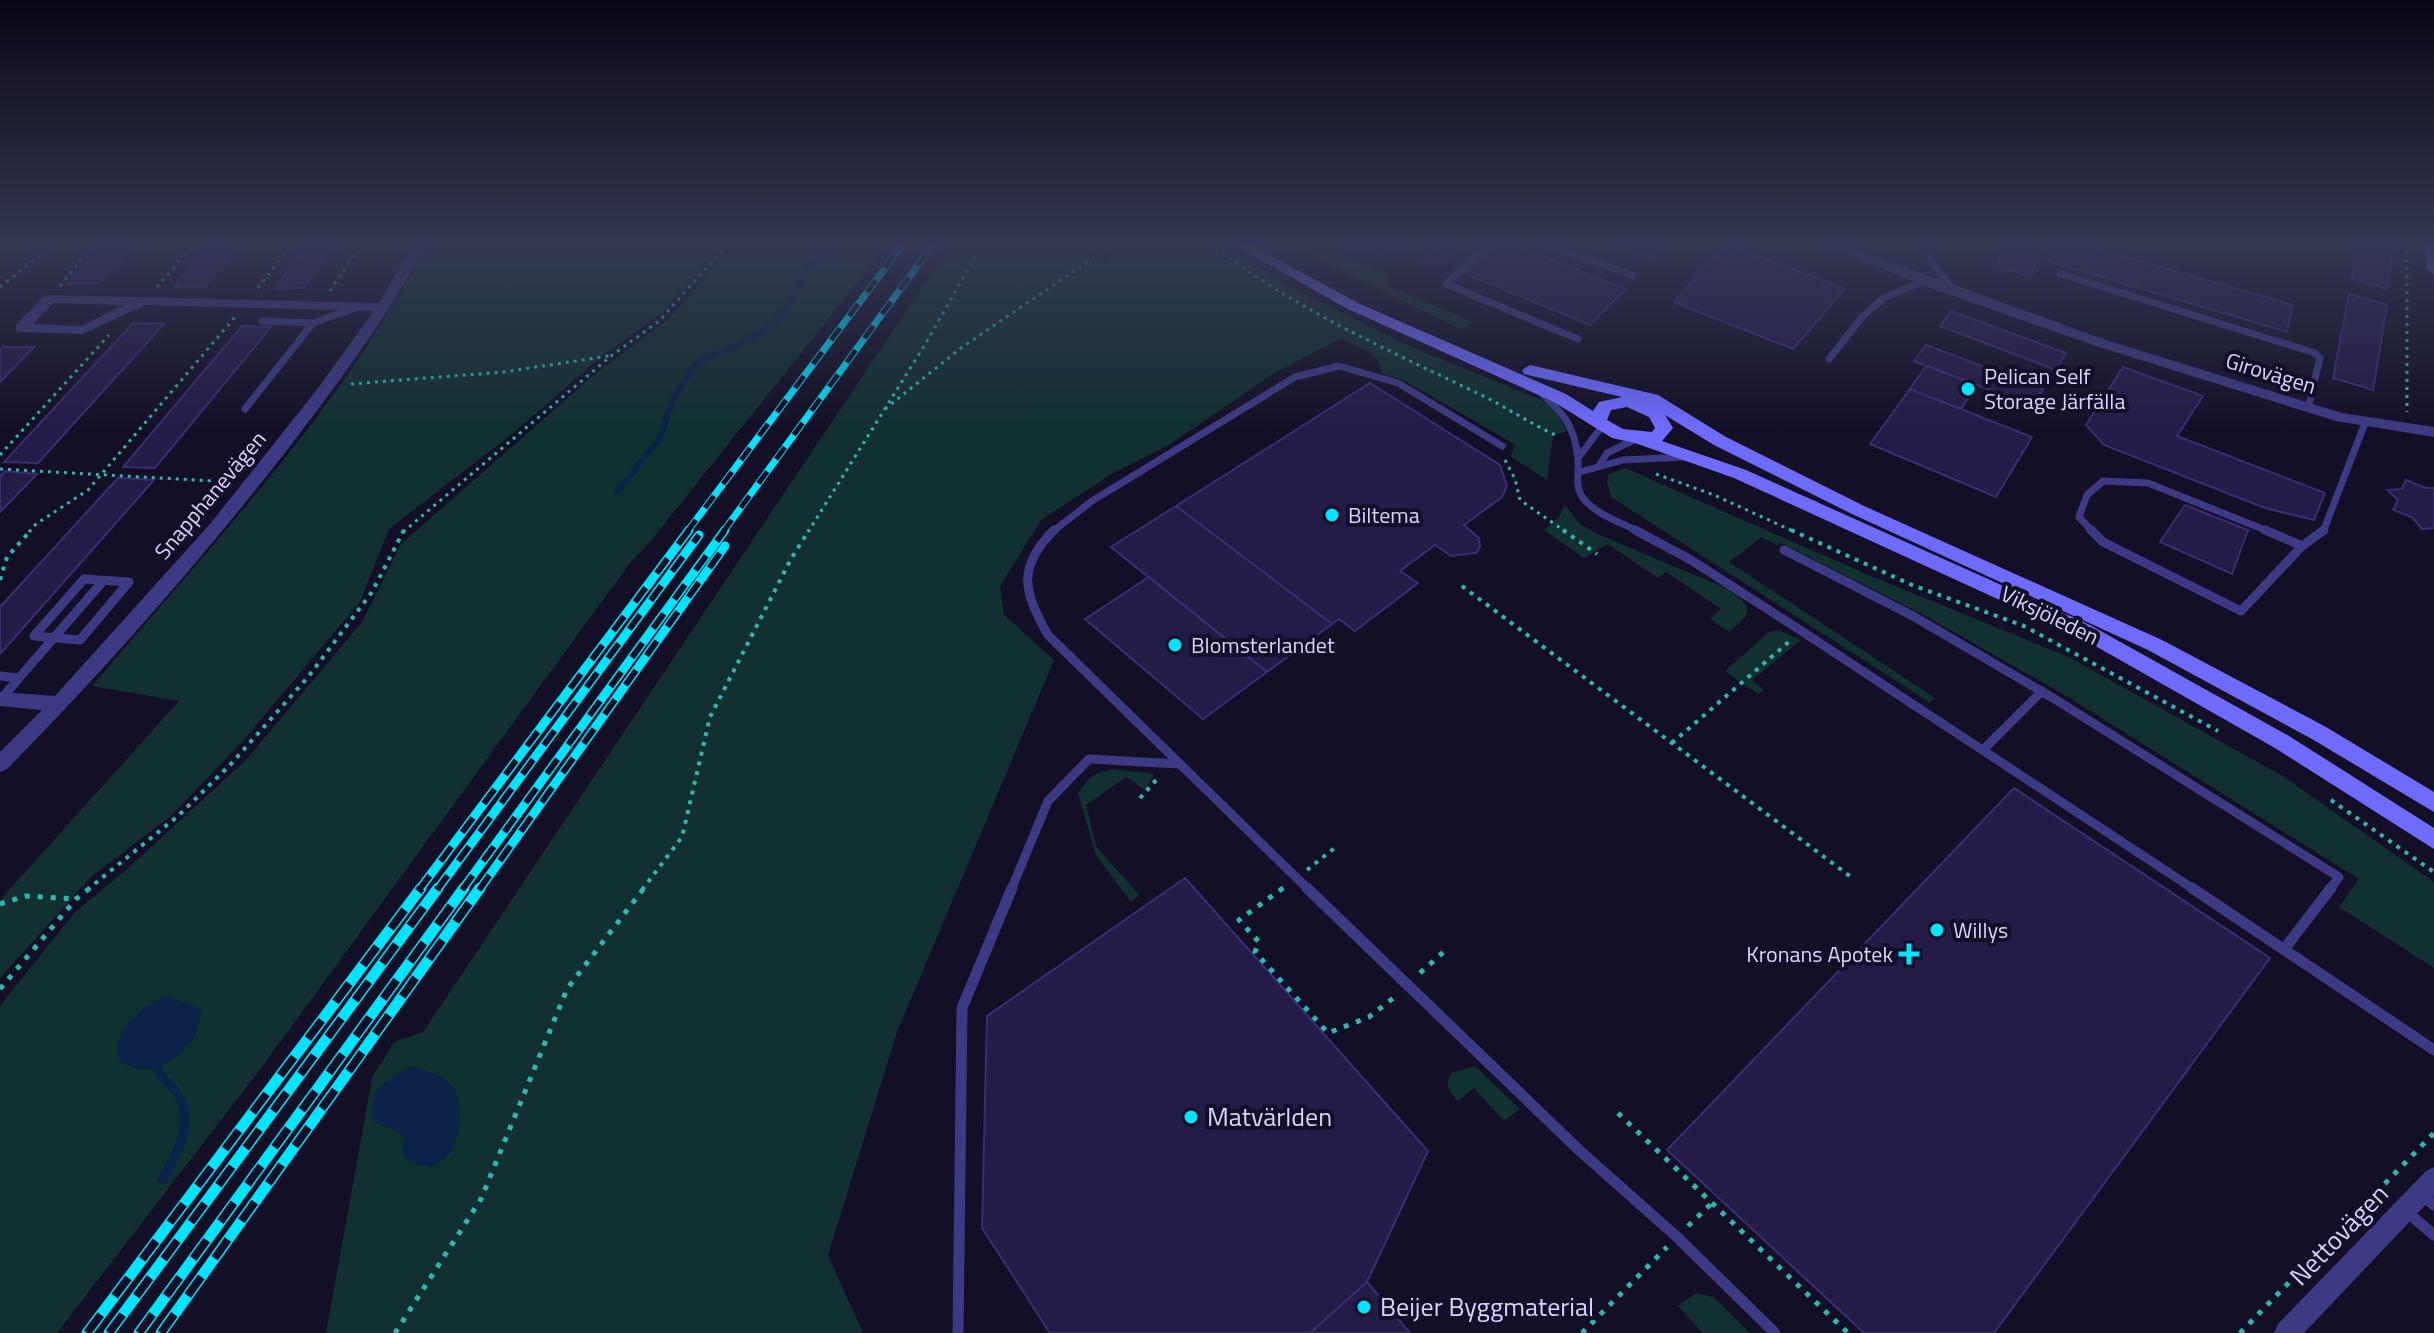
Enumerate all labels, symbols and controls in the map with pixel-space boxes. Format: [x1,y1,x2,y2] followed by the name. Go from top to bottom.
[2222,343,2320,403] street label: Girovägen
[1984,359,2125,418] place label: Pelican Self Storage Järfälla
[1959,380,1977,398] marker: Pelican Self Storage Järfälla
[146,423,274,567] street label: Snapphanevägen
[1348,498,1420,532] place label: Biltema
[1323,506,1341,524] marker: Biltema
[1995,577,2105,653] street label: Viksjöleden
[1191,628,1335,662] place label: Blomsterlandet
[1166,636,1184,654] marker: Blomsterlandet
[1953,913,2008,947] place label: Willys
[1928,921,1946,939] marker: Willys
[1746,937,1893,971] place label: Kronans Apotek
[1900,945,1918,963] marker: Kronans Apotek
[1207,1097,1332,1136] place label: Matvärlden
[1182,1108,1200,1126] marker: Matvärlden
[2280,1175,2397,1294] street label: Nettovägen
[1380,1287,1594,1326] place label: Beijer Byggmaterial
[1355,1298,1373,1316] marker: Beijer Byggmaterial

